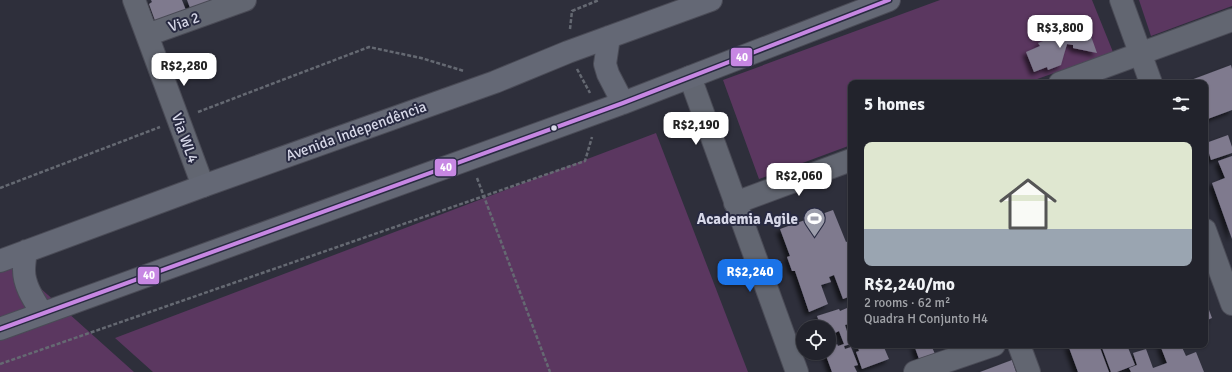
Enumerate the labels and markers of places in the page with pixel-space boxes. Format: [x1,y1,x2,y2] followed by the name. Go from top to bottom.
[1023,15,1097,49] pin: R$3,800
[147,53,221,87] pin: R$2,280
[659,112,733,146] pin: R$2,190
[549,123,559,133] unlabelled marker
[762,163,836,197] pin: R$2,060
[801,206,827,239] sports icon: Academia Agile
[697,210,798,228] place label: Academia Agile
[713,259,787,293] pin: R$2,240

